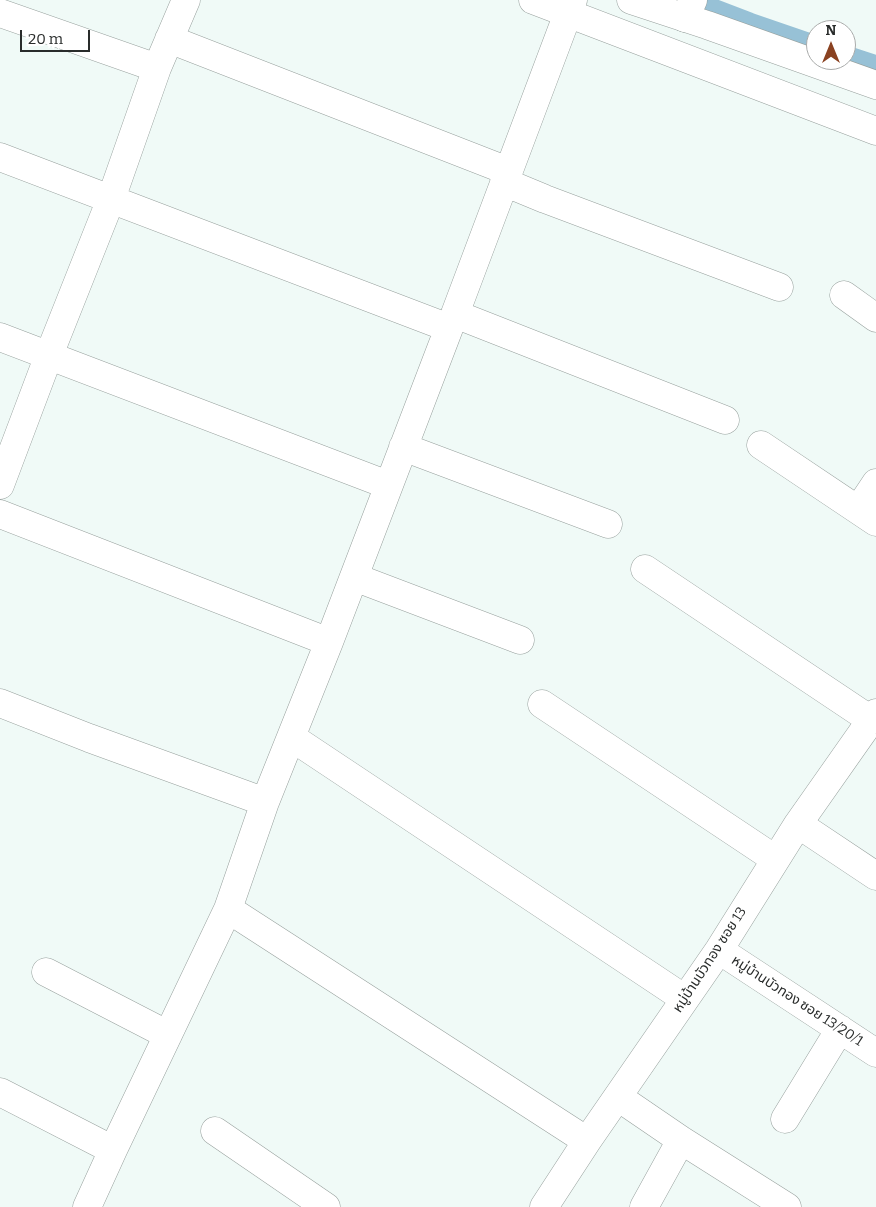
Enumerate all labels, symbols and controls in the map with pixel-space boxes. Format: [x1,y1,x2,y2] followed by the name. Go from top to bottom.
[22,20,92,52] scale bar
[806,20,856,70] north arrow
[826,22,836,39] text: N
[28,30,63,48] text: 20 m
[670,904,750,1016] street label: หมู่บ้านบัวทอง ซอย 13
[728,952,866,1050] street label: หมู่บ้านบัวทอง ซอย 13/20/1

